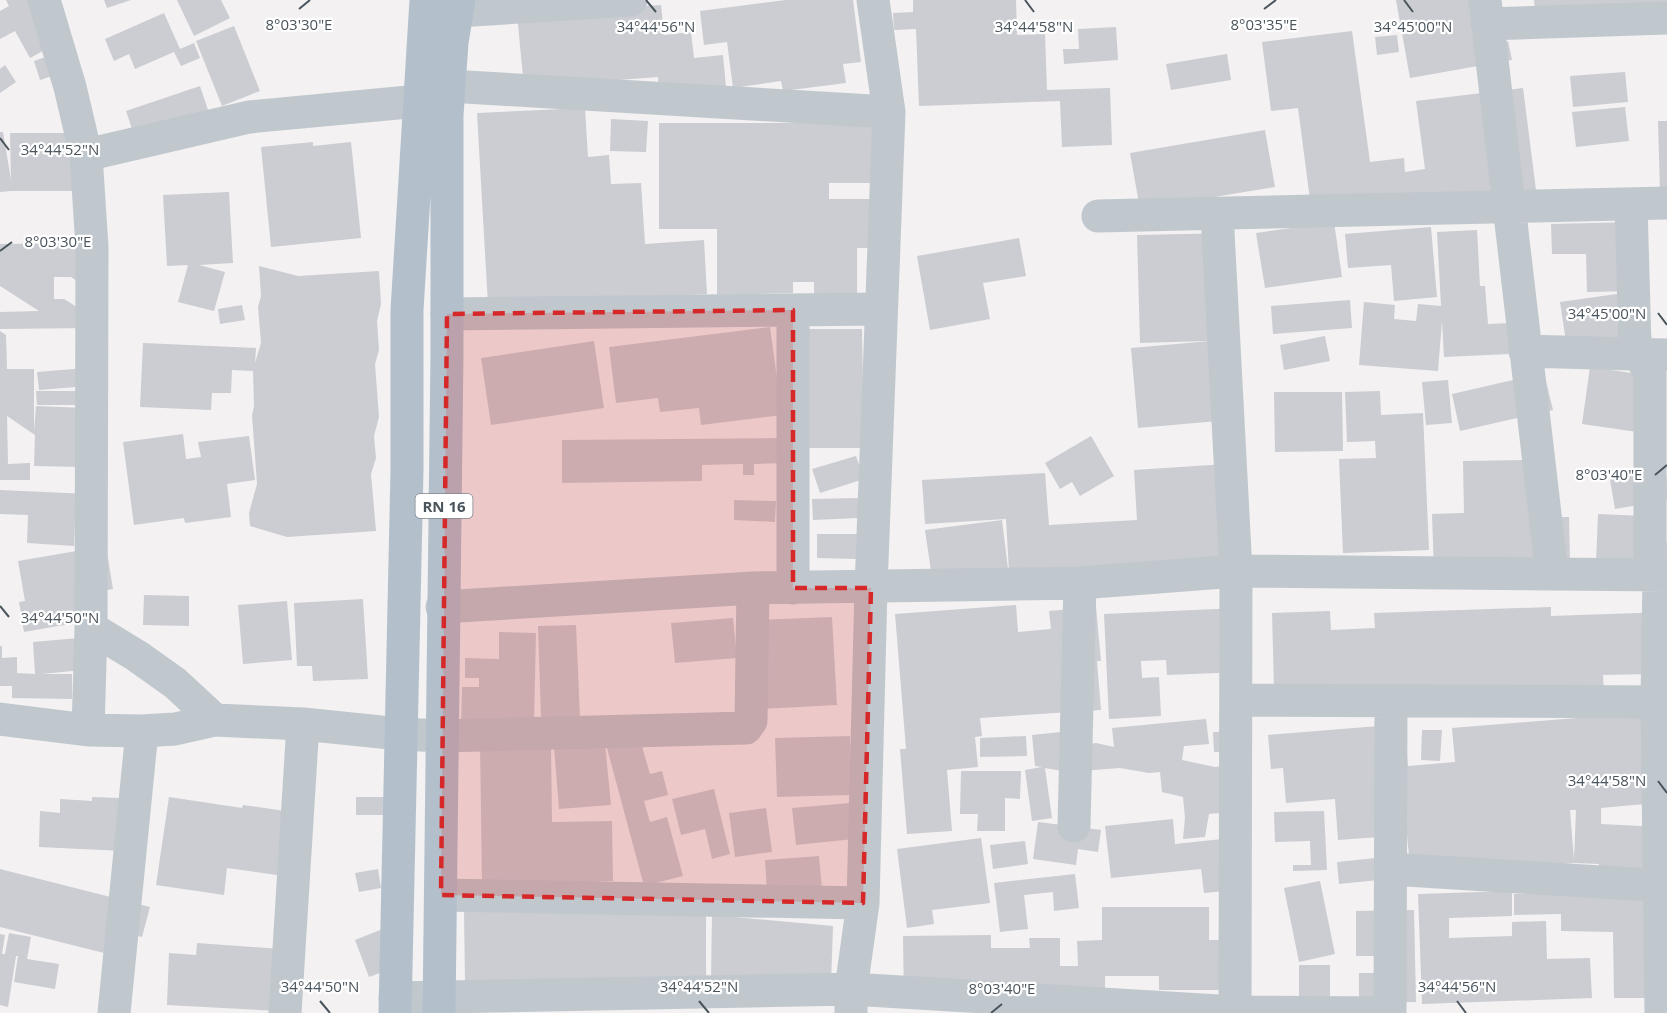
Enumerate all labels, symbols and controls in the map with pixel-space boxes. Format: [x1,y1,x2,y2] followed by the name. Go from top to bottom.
[266,14,332,34] text: 8°03'30"E
[1231,14,1297,34] text: 8°03'35"E
[617,16,695,36] text: 34°44'56"N
[995,16,1073,36] text: 34°44'58"N
[1374,16,1452,36] text: 34°45'00"N
[21,139,99,159] text: 34°44'52"N
[25,231,91,251] text: 8°03'30"E
[1568,303,1646,323] text: 34°45'00"N
[1576,464,1642,484] text: 8°03'40"E
[416,494,472,518] road number: RN 16
[21,607,99,627] text: 34°44'50"N
[1568,770,1646,790] text: 34°44'58"N
[281,976,359,996] text: 34°44'50"N
[660,976,738,996] text: 34°44'52"N
[1418,976,1496,996] text: 34°44'56"N
[969,978,1035,998] text: 8°03'40"E

